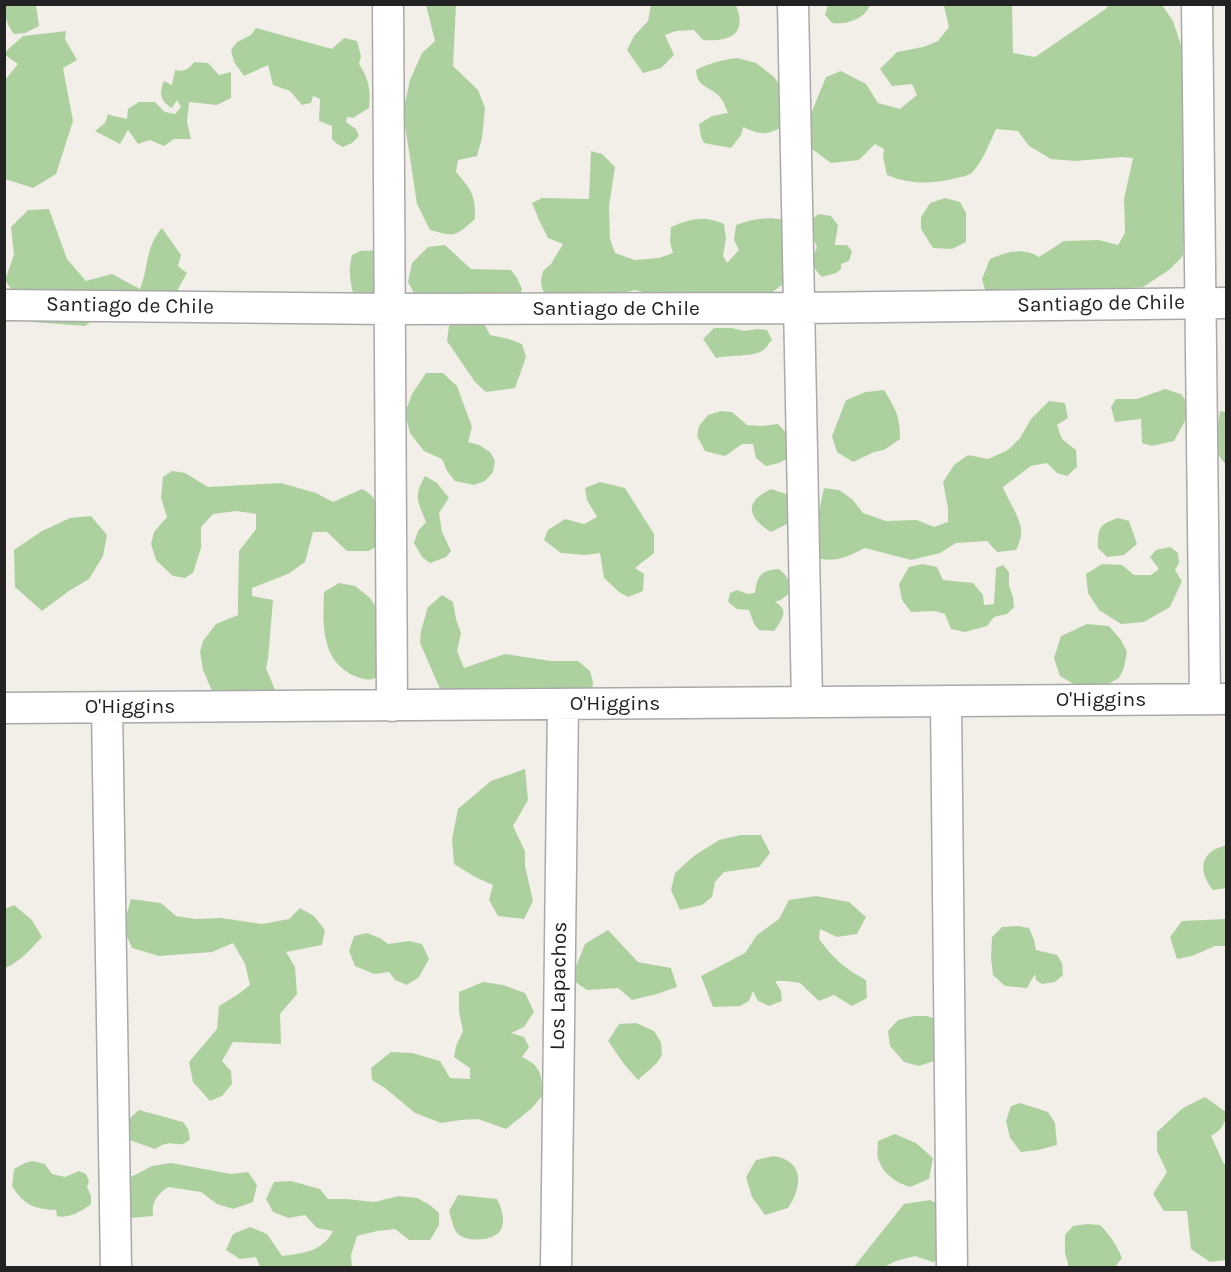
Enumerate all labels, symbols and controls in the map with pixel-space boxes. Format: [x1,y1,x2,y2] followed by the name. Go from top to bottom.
[1017,290,1185,318] street label: Santiago de Chile
[46,292,214,320] street label: Santiago de Chile
[532,296,700,322] street label: Santiago de Chile
[1056,687,1146,713] street label: O'Higgins
[570,691,660,717] street label: O'Higgins
[85,694,175,720] street label: O'Higgins
[545,922,573,1050] street label: Los Lapachos

